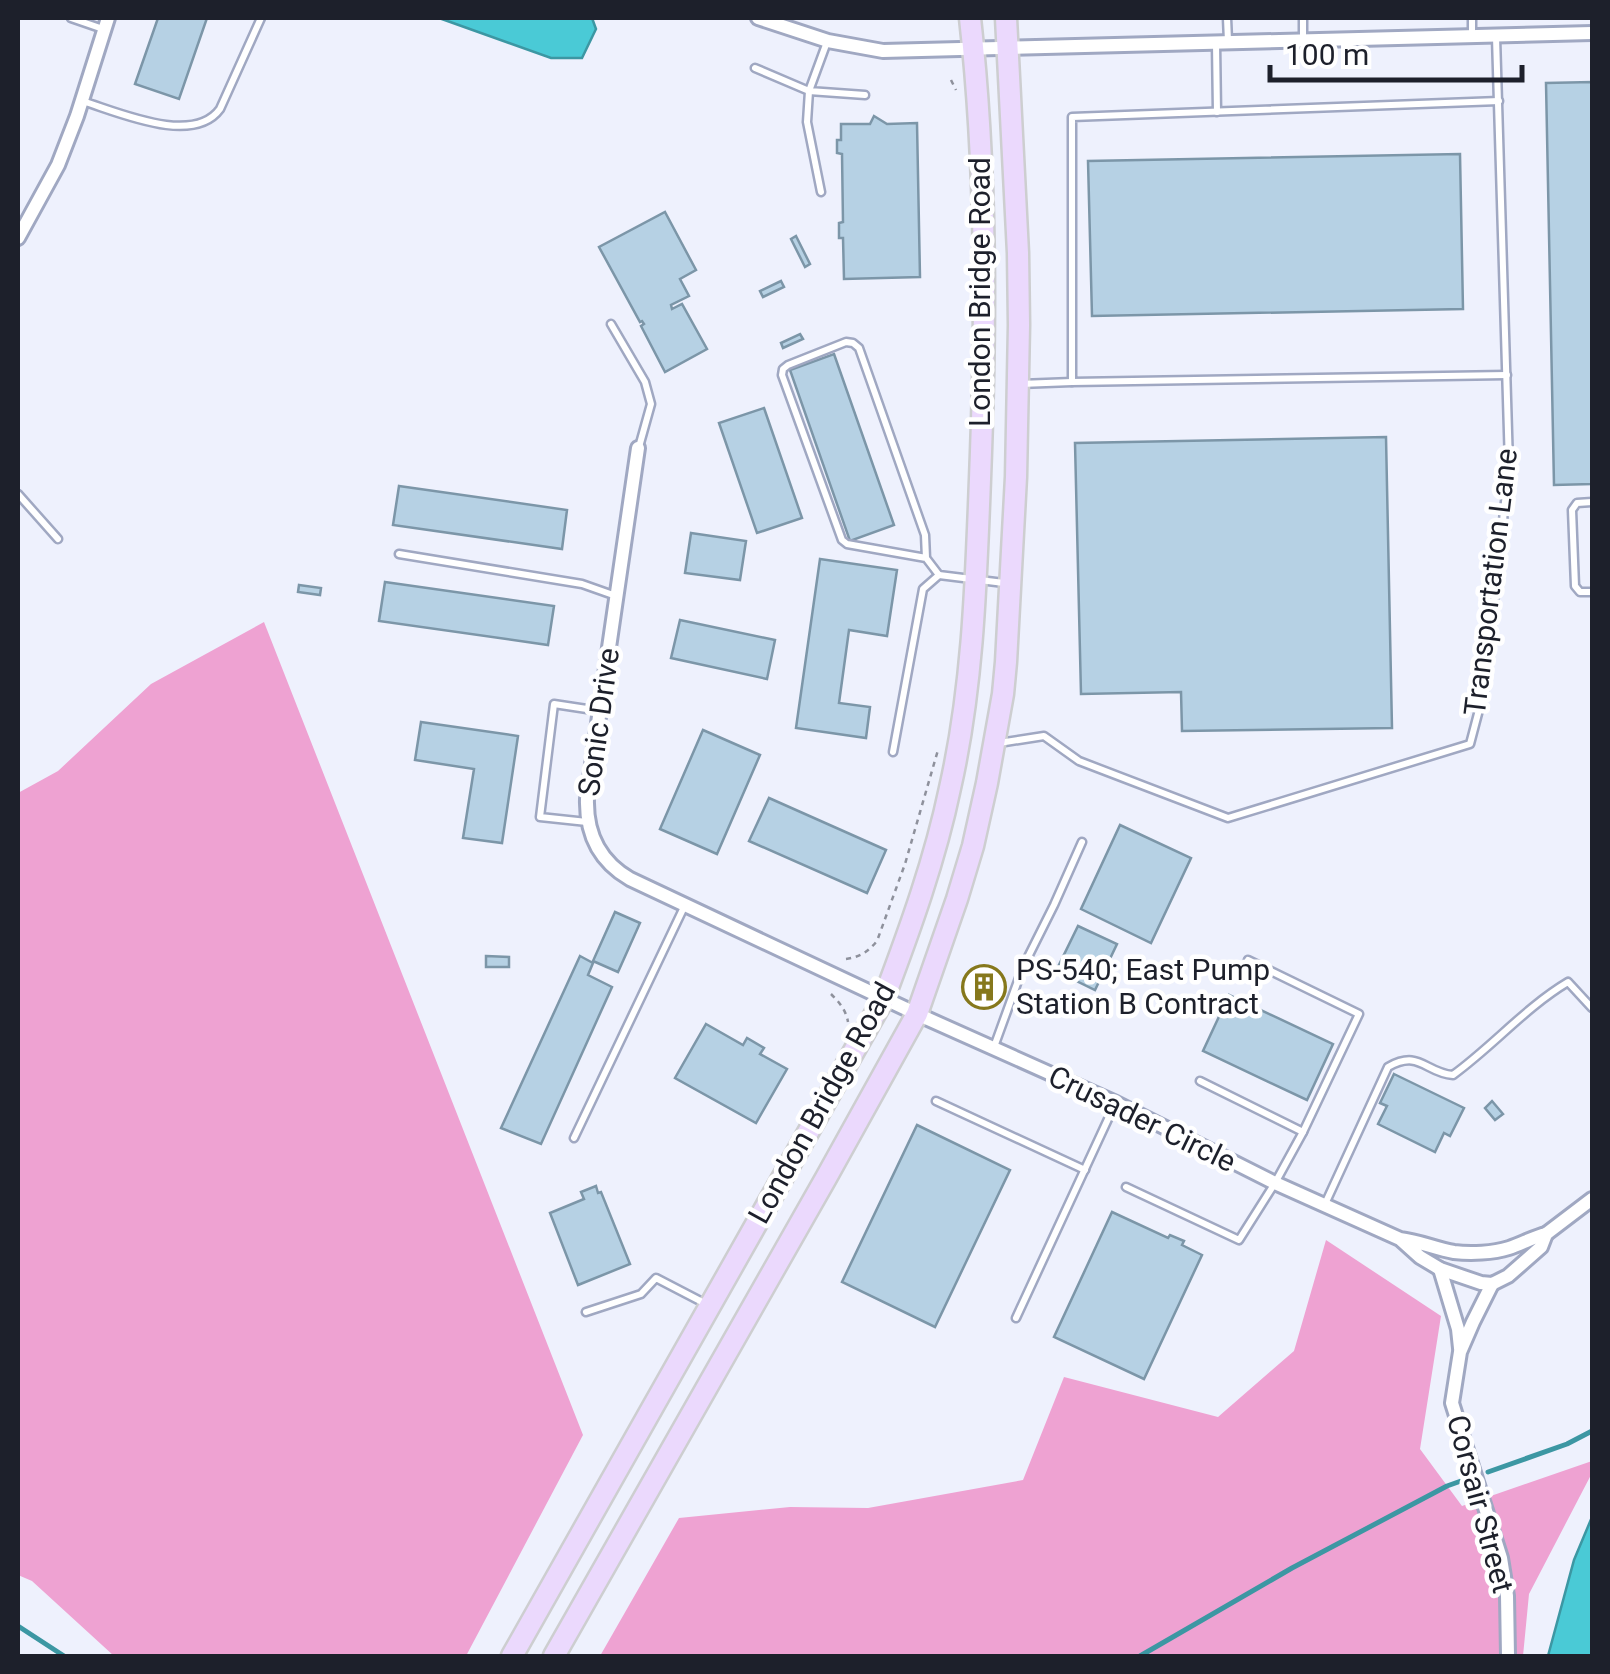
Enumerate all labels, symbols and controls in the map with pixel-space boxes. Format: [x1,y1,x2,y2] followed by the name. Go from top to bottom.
[1270,20,1522,82] scale bar
[1285,37,1369,72] text: 100 m
[962,157,997,427] street label: London Bridge Road
[1457,446,1524,718] street label: Transportation Lane
[571,646,626,798] street label: Sonic Drive
[1016,952,1270,1021] place label: PS-540; East Pump Station B Contract
[961,964,1007,1010] building icon: PS-540; East Pump Station B Contract
[741,976,902,1229] street label: London Bridge Road
[1043,1058,1242,1179] street label: Crusader Circle
[1440,1411,1521,1597] street label: Corsair Street

